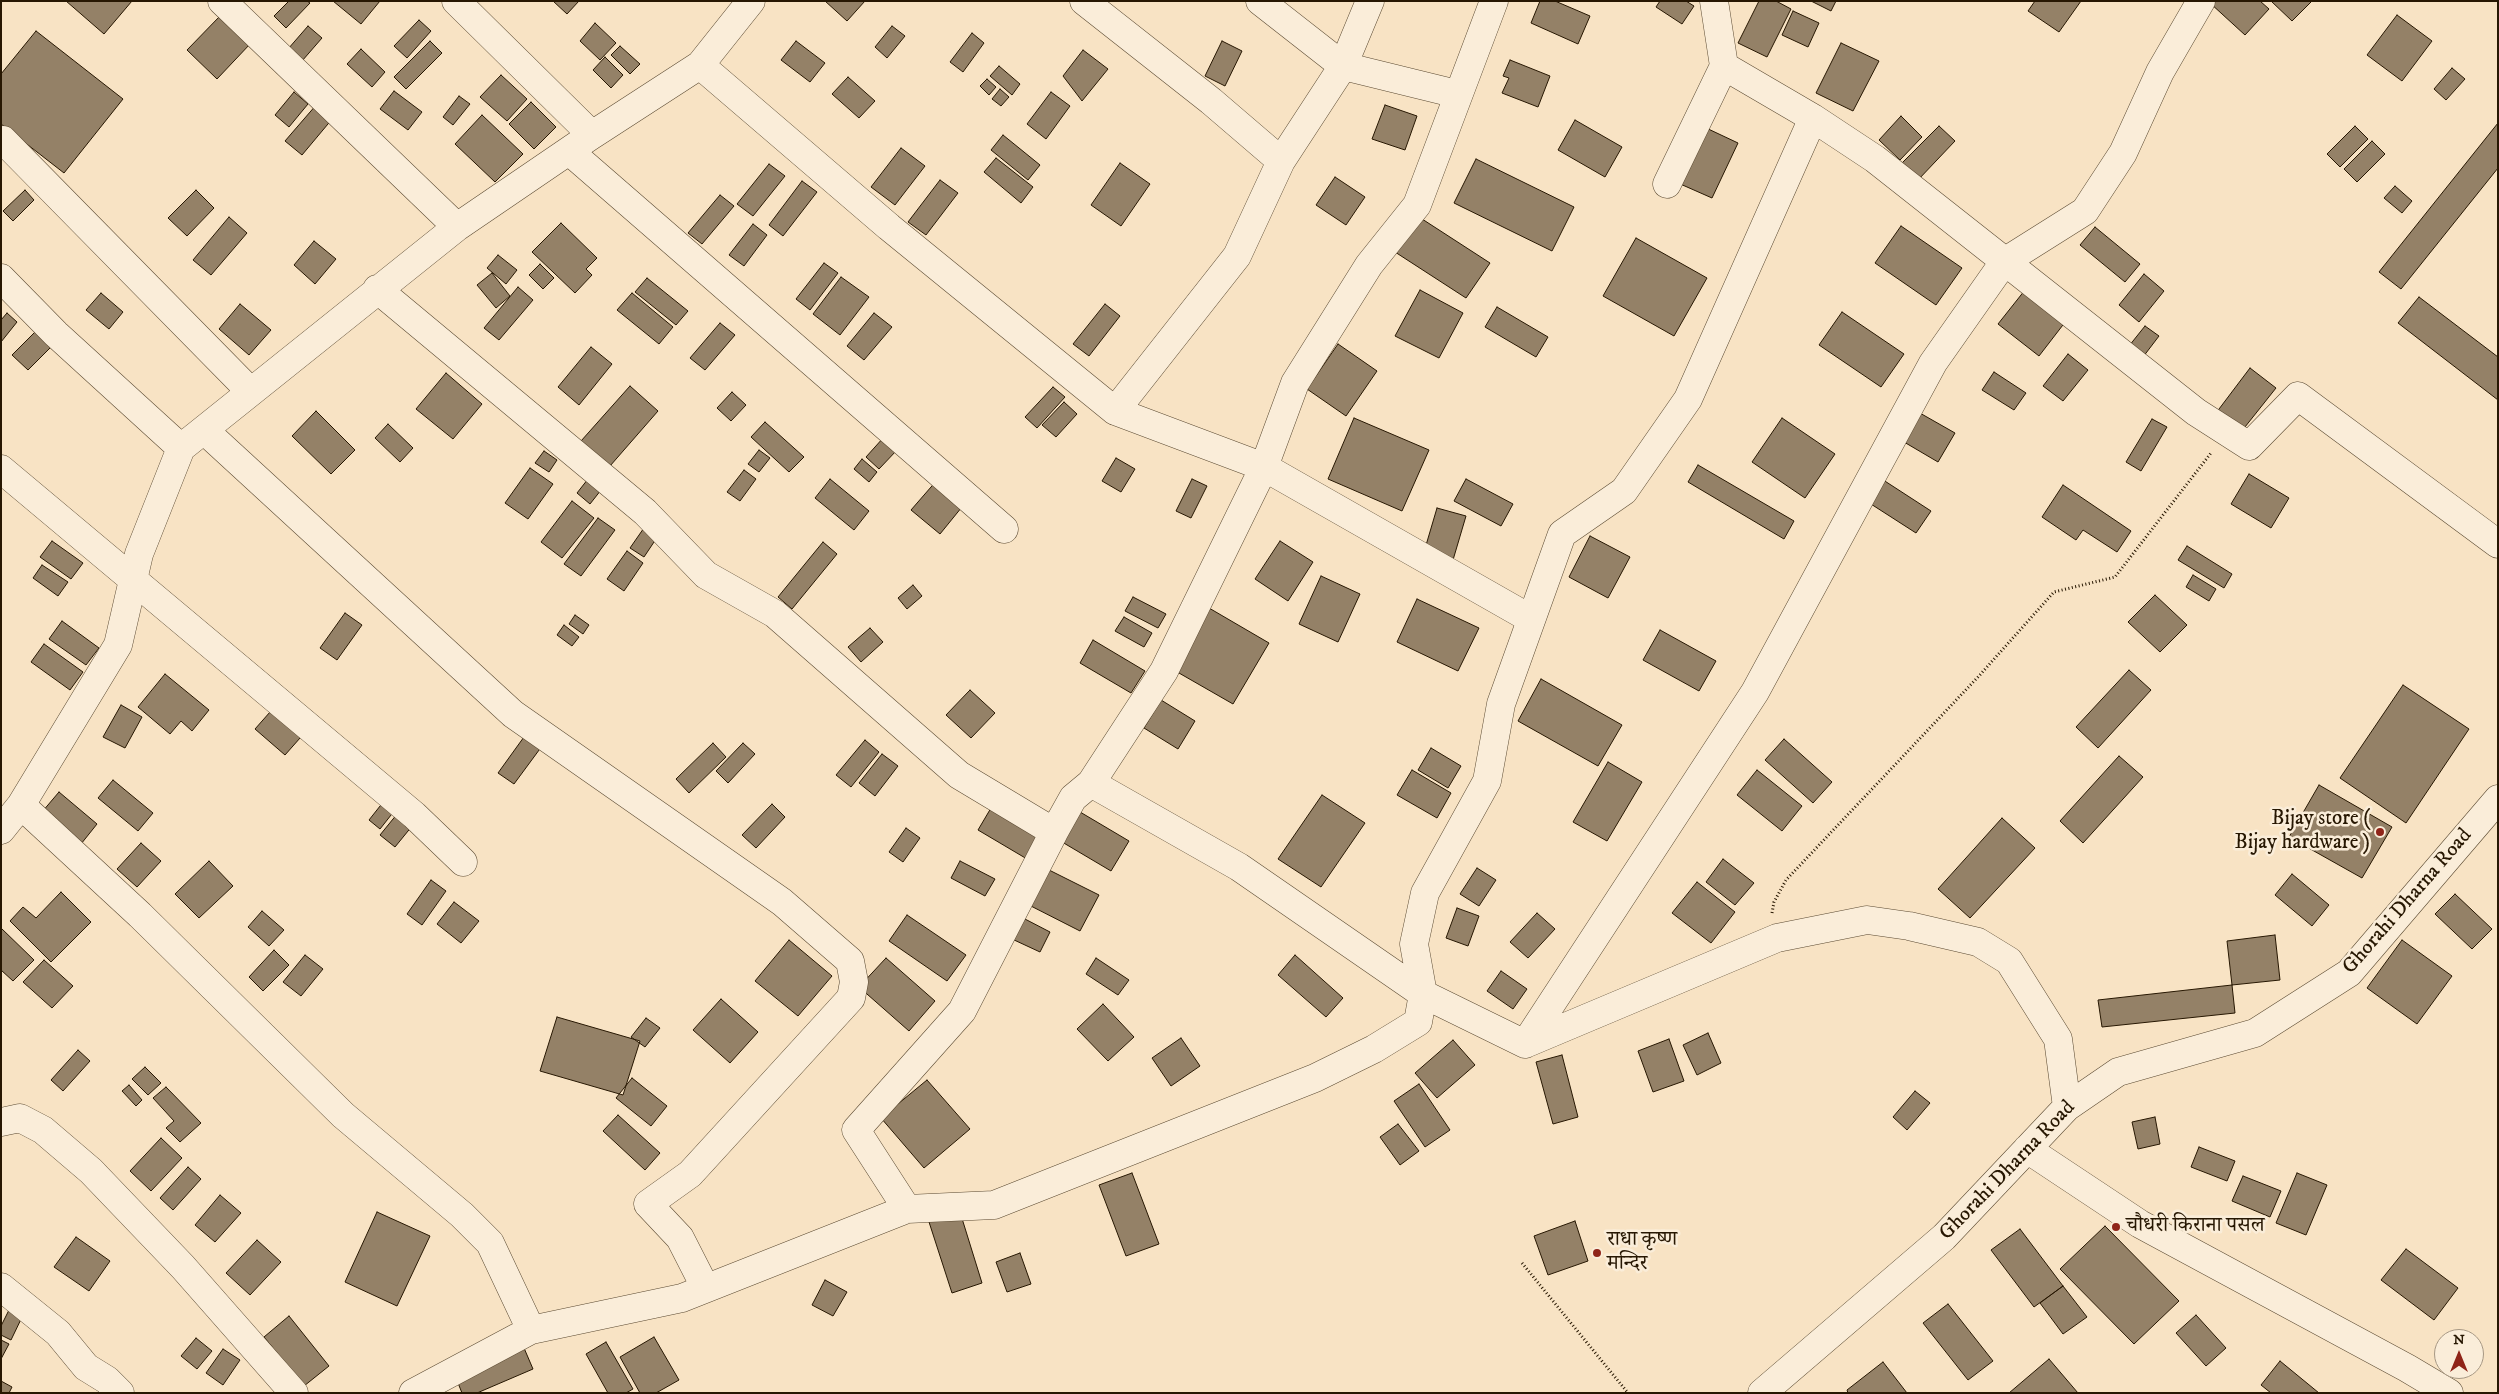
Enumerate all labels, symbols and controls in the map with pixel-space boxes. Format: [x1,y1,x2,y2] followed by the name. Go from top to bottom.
[2235,807,2370,857] place label: Bijay store ( Bijay hardware )
[2338,824,2478,980] street label: Ghorahi Dharna Road
[2374,826,2386,838] marker: Bijay store ( Bijay hardware )
[1935,1096,2081,1246] street label: Ghorahi Dharna Road
[2126,1214,2264,1240] place label: चौधरी किराना पसल
[2110,1221,2122,1233] marker: चौधरी किराना पसल
[1607,1228,1677,1278] place label: राधा कृष्ण मन्दिर
[1591,1247,1603,1259] marker: राधा कृष्ण मन्दिर
[2434,1329,2484,1379] north arrow
[2453,1331,2465,1349] text: N

